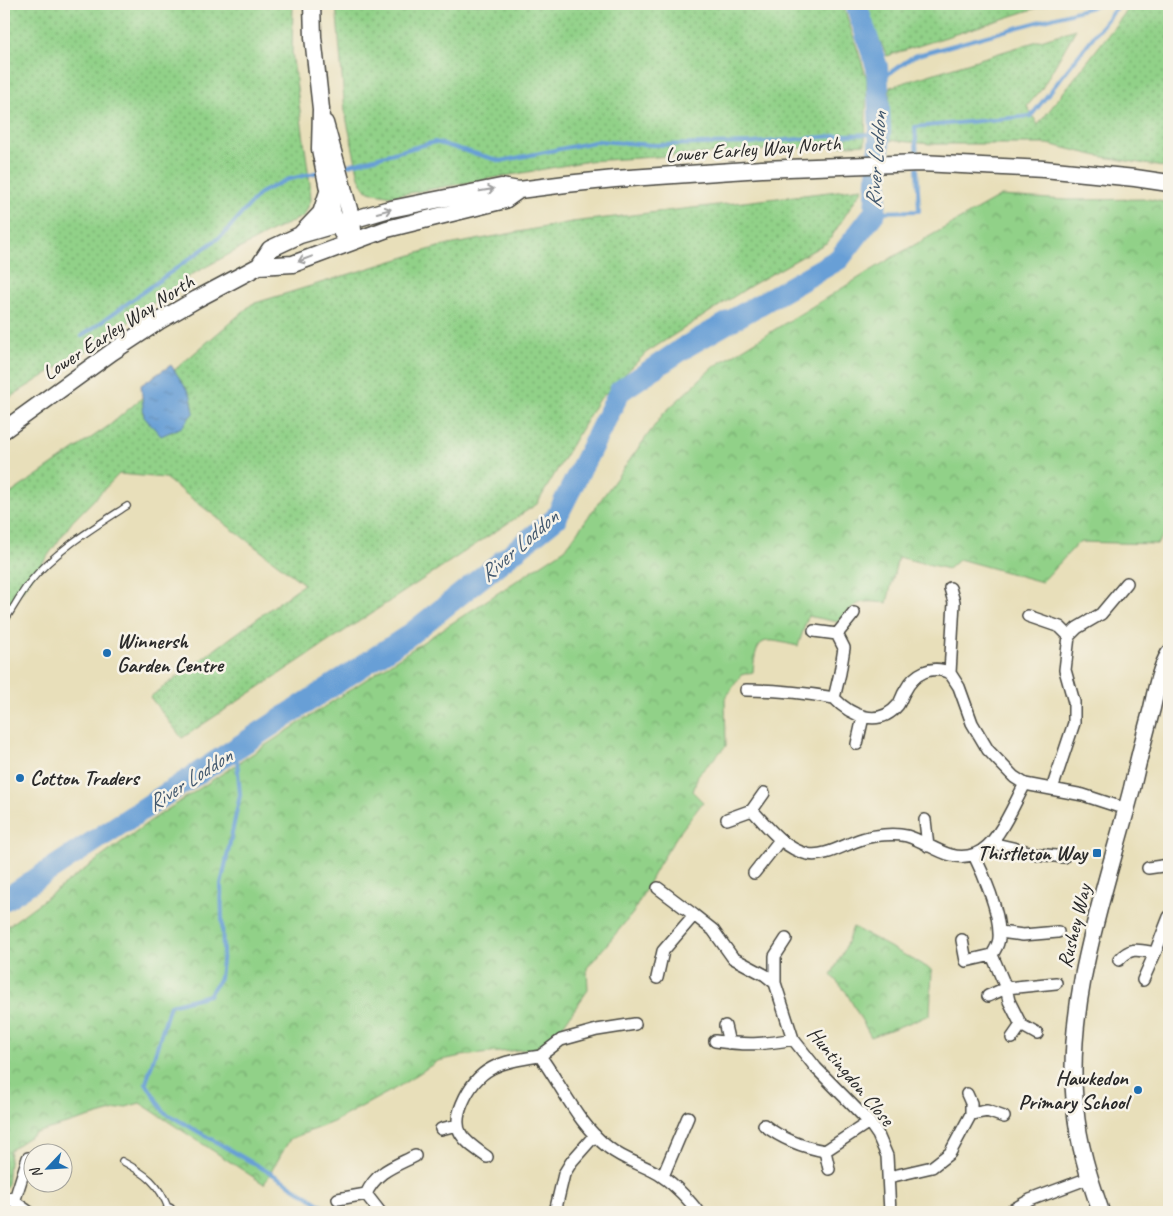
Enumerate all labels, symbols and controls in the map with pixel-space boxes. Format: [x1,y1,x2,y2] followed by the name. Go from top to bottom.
[859,109,893,209] water label: River Loddon
[665,130,842,168] street label: Lower Earley Way North
[479,184,495,194] one-way arrow
[376,206,392,215] one-way arrow
[298,255,313,264] one-way arrow
[37,268,199,386] street label: Lower Earley Way North
[473,502,566,588] water label: River Loddon
[117,628,225,678] place label: Winnersh Garden Centre
[101,647,113,659] marker: Winnersh Garden Centre
[142,741,239,818] water label: River Loddon
[30,765,141,791] place label: Cotton Traders
[14,772,26,784] marker: Cotton Traders
[977,840,1089,866] place label: Thistleton Way
[1091,847,1103,859] marker: Thistleton Way
[1051,880,1097,970] street label: Rushey Way
[802,1021,901,1132] street label: Huntingdon Close
[1019,1065,1132,1115] place label: Hawkedon Primary School
[1132,1084,1144,1096] marker: Hawkedon Primary School
[22,1144,72,1194] north arrow
[26,1164,46,1181] text: N

